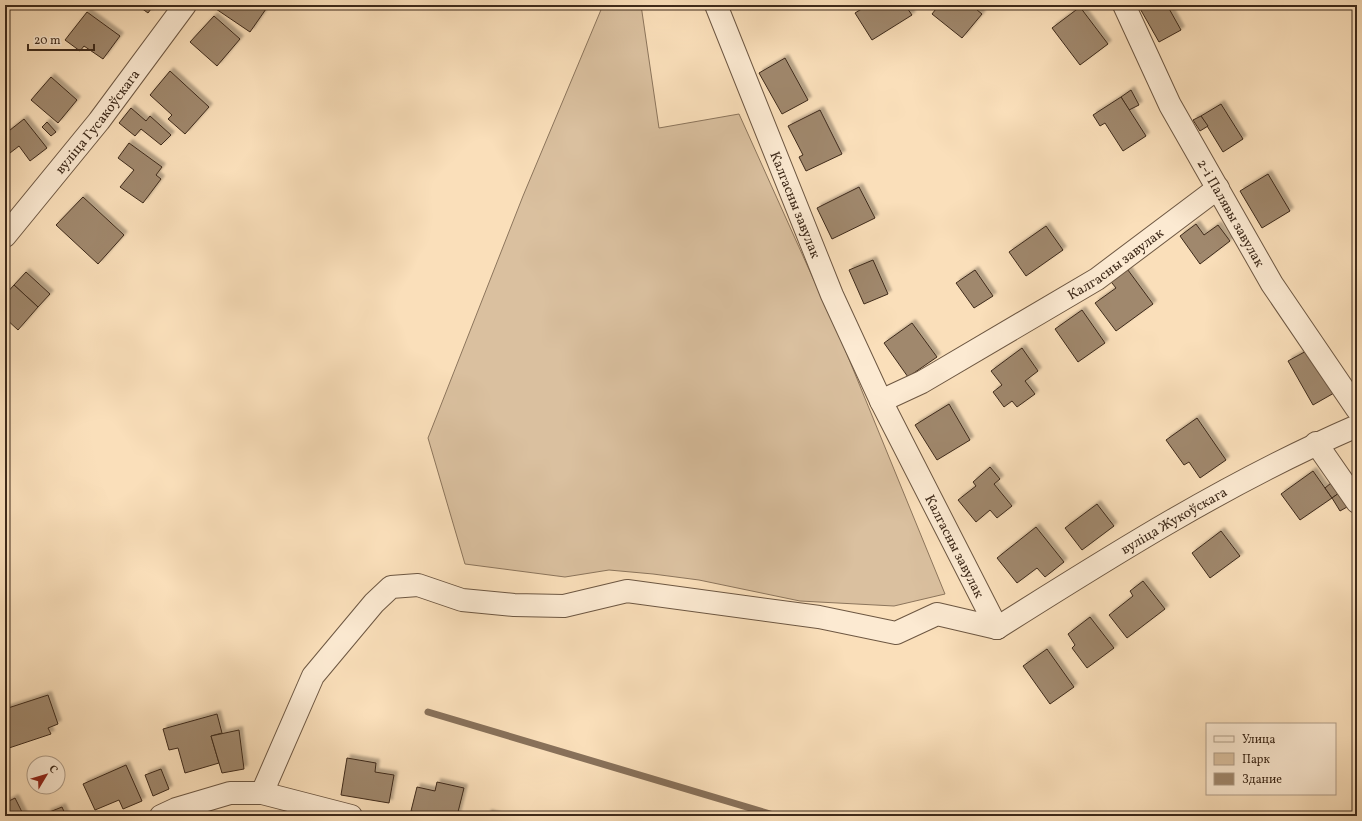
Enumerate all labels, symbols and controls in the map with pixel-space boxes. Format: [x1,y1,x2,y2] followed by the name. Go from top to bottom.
[28,26,94,52] scale bar
[34,33,61,49] text: 20 m
[51,66,145,179] street label: вуліца Гусакоўскага
[765,149,825,262] street label: Калгасны завулак
[1192,156,1269,271] street label: 2-і Палявы завулак
[1064,224,1168,305] street label: Калгасны завулак
[1118,483,1231,560] street label: вуліца Жукоўскага
[919,492,988,602] street label: Калгасны завулак
[1206,723,1336,795] legend
[1242,732,1275,748] text: Улица
[1242,752,1270,768] text: Парк
[26,755,66,795] north arrow
[45,762,61,777] text: С
[1242,772,1282,788] text: Здание

